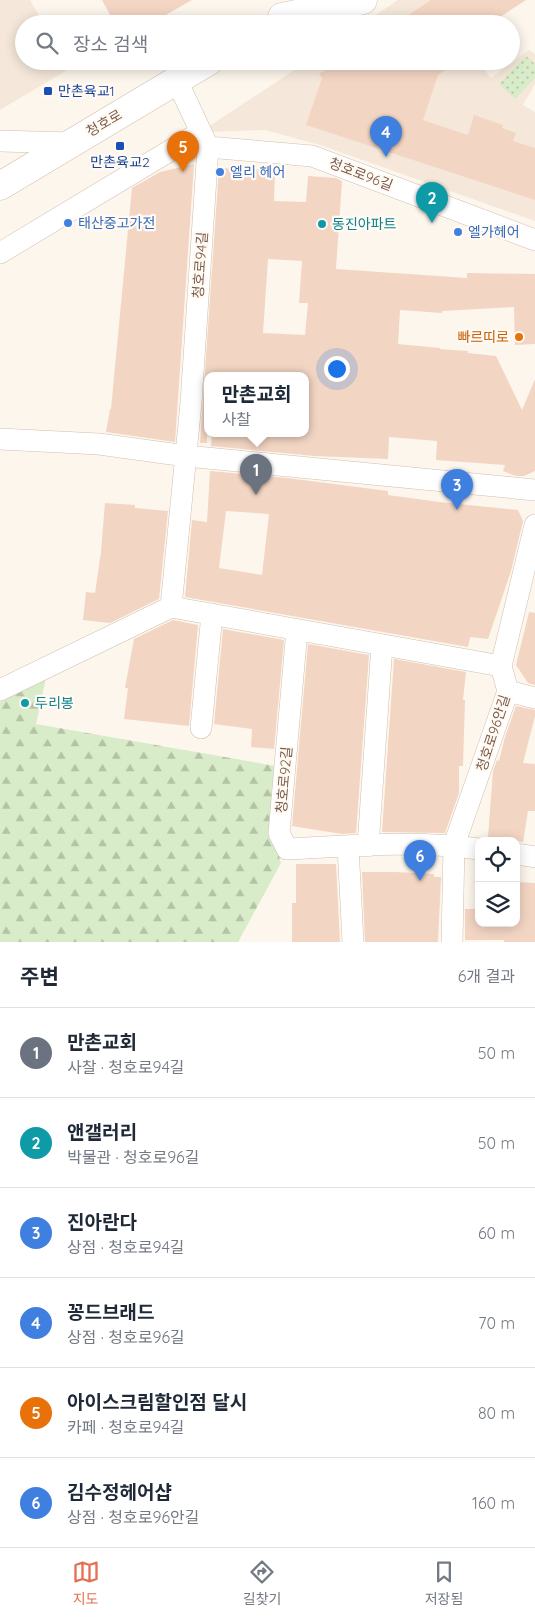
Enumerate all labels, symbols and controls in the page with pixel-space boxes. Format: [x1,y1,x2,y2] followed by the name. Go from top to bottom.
[15,15,520,70] search box
[33,29,61,57] icon: search
[73,32,148,56] text: 장소 검색
[58,82,115,100] place label: 만촌육교1
[42,85,54,97] marker: 만촌육교1
[83,105,125,140] street label: 청호로
[370,116,402,157] pin: 4
[167,131,199,172] pin: 5
[114,140,126,152] marker: 만촌육교2
[90,153,150,171] place label: 만촌육교2
[327,154,395,194] street label: 청호로96길
[230,163,285,181] place label: 엘리 헤어
[214,166,226,178] marker: 엘리 헤어
[416,182,448,223] pin: 2
[78,214,155,232] place label: 태산중고가전
[332,215,397,233] place label: 동진아파트
[62,217,74,229] marker: 태산중고가전
[316,218,328,230] marker: 동진아파트
[468,223,520,241] place label: 엘가헤어
[452,226,464,238] marker: 엘가헤어
[189,231,211,299] street label: 청호로94길
[457,328,509,346] place label: 빠르띠로
[513,331,525,343] marker: 빠르띠로
[324,356,350,382] your location
[204,372,309,437] popup
[222,382,291,406] text: 만촌교회
[222,409,251,429] text: 사찰
[240,454,272,495] pin: 1
[441,469,473,510] pin: 3
[472,692,514,774] street label: 청호로96안길
[35,694,74,712] place label: 두리봉
[19,697,31,709] marker: 두리봉
[272,746,296,814] street label: 청호로92길
[475,837,520,927] map controls
[475,837,520,882] button: locate
[404,840,436,881] pin: 6
[475,882,520,927] button: layers
[20,963,59,989] text: 주변
[458,966,515,986] text: 6개 결과
[67,1030,137,1054] text: 만촌교회
[33,1043,39,1063] text: 1
[478,1043,515,1063] text: 50 m
[67,1057,185,1077] text: 사찰 · 청호로94길
[67,1120,137,1144] text: 앤갤러리
[31,1133,41,1153] text: 2
[478,1133,515,1153] text: 50 m
[67,1147,199,1167] text: 박물관 · 청호로96길
[67,1210,137,1234] text: 진아란다
[32,1223,40,1243] text: 3
[478,1223,515,1243] text: 60 m
[67,1237,185,1257] text: 상점 · 청호로94길
[67,1300,154,1324] text: 꽁드브래드
[31,1313,41,1333] text: 4
[478,1313,515,1333] text: 70 m
[67,1327,185,1347] text: 상점 · 청호로96길
[67,1390,247,1414] text: 아이스크림할인점 달시
[31,1403,41,1423] text: 5
[478,1403,515,1423] text: 80 m
[67,1417,185,1437] text: 카페 · 청호로94길
[67,1480,172,1504] text: 김수정헤어샵
[32,1493,40,1513] text: 6
[472,1493,515,1513] text: 160 m
[67,1507,199,1527] text: 상점 · 청호로96안길
[72,1558,100,1608] tab: 지도
[243,1558,281,1608] tab: 길찾기
[425,1558,463,1608] tab: 저장됨

